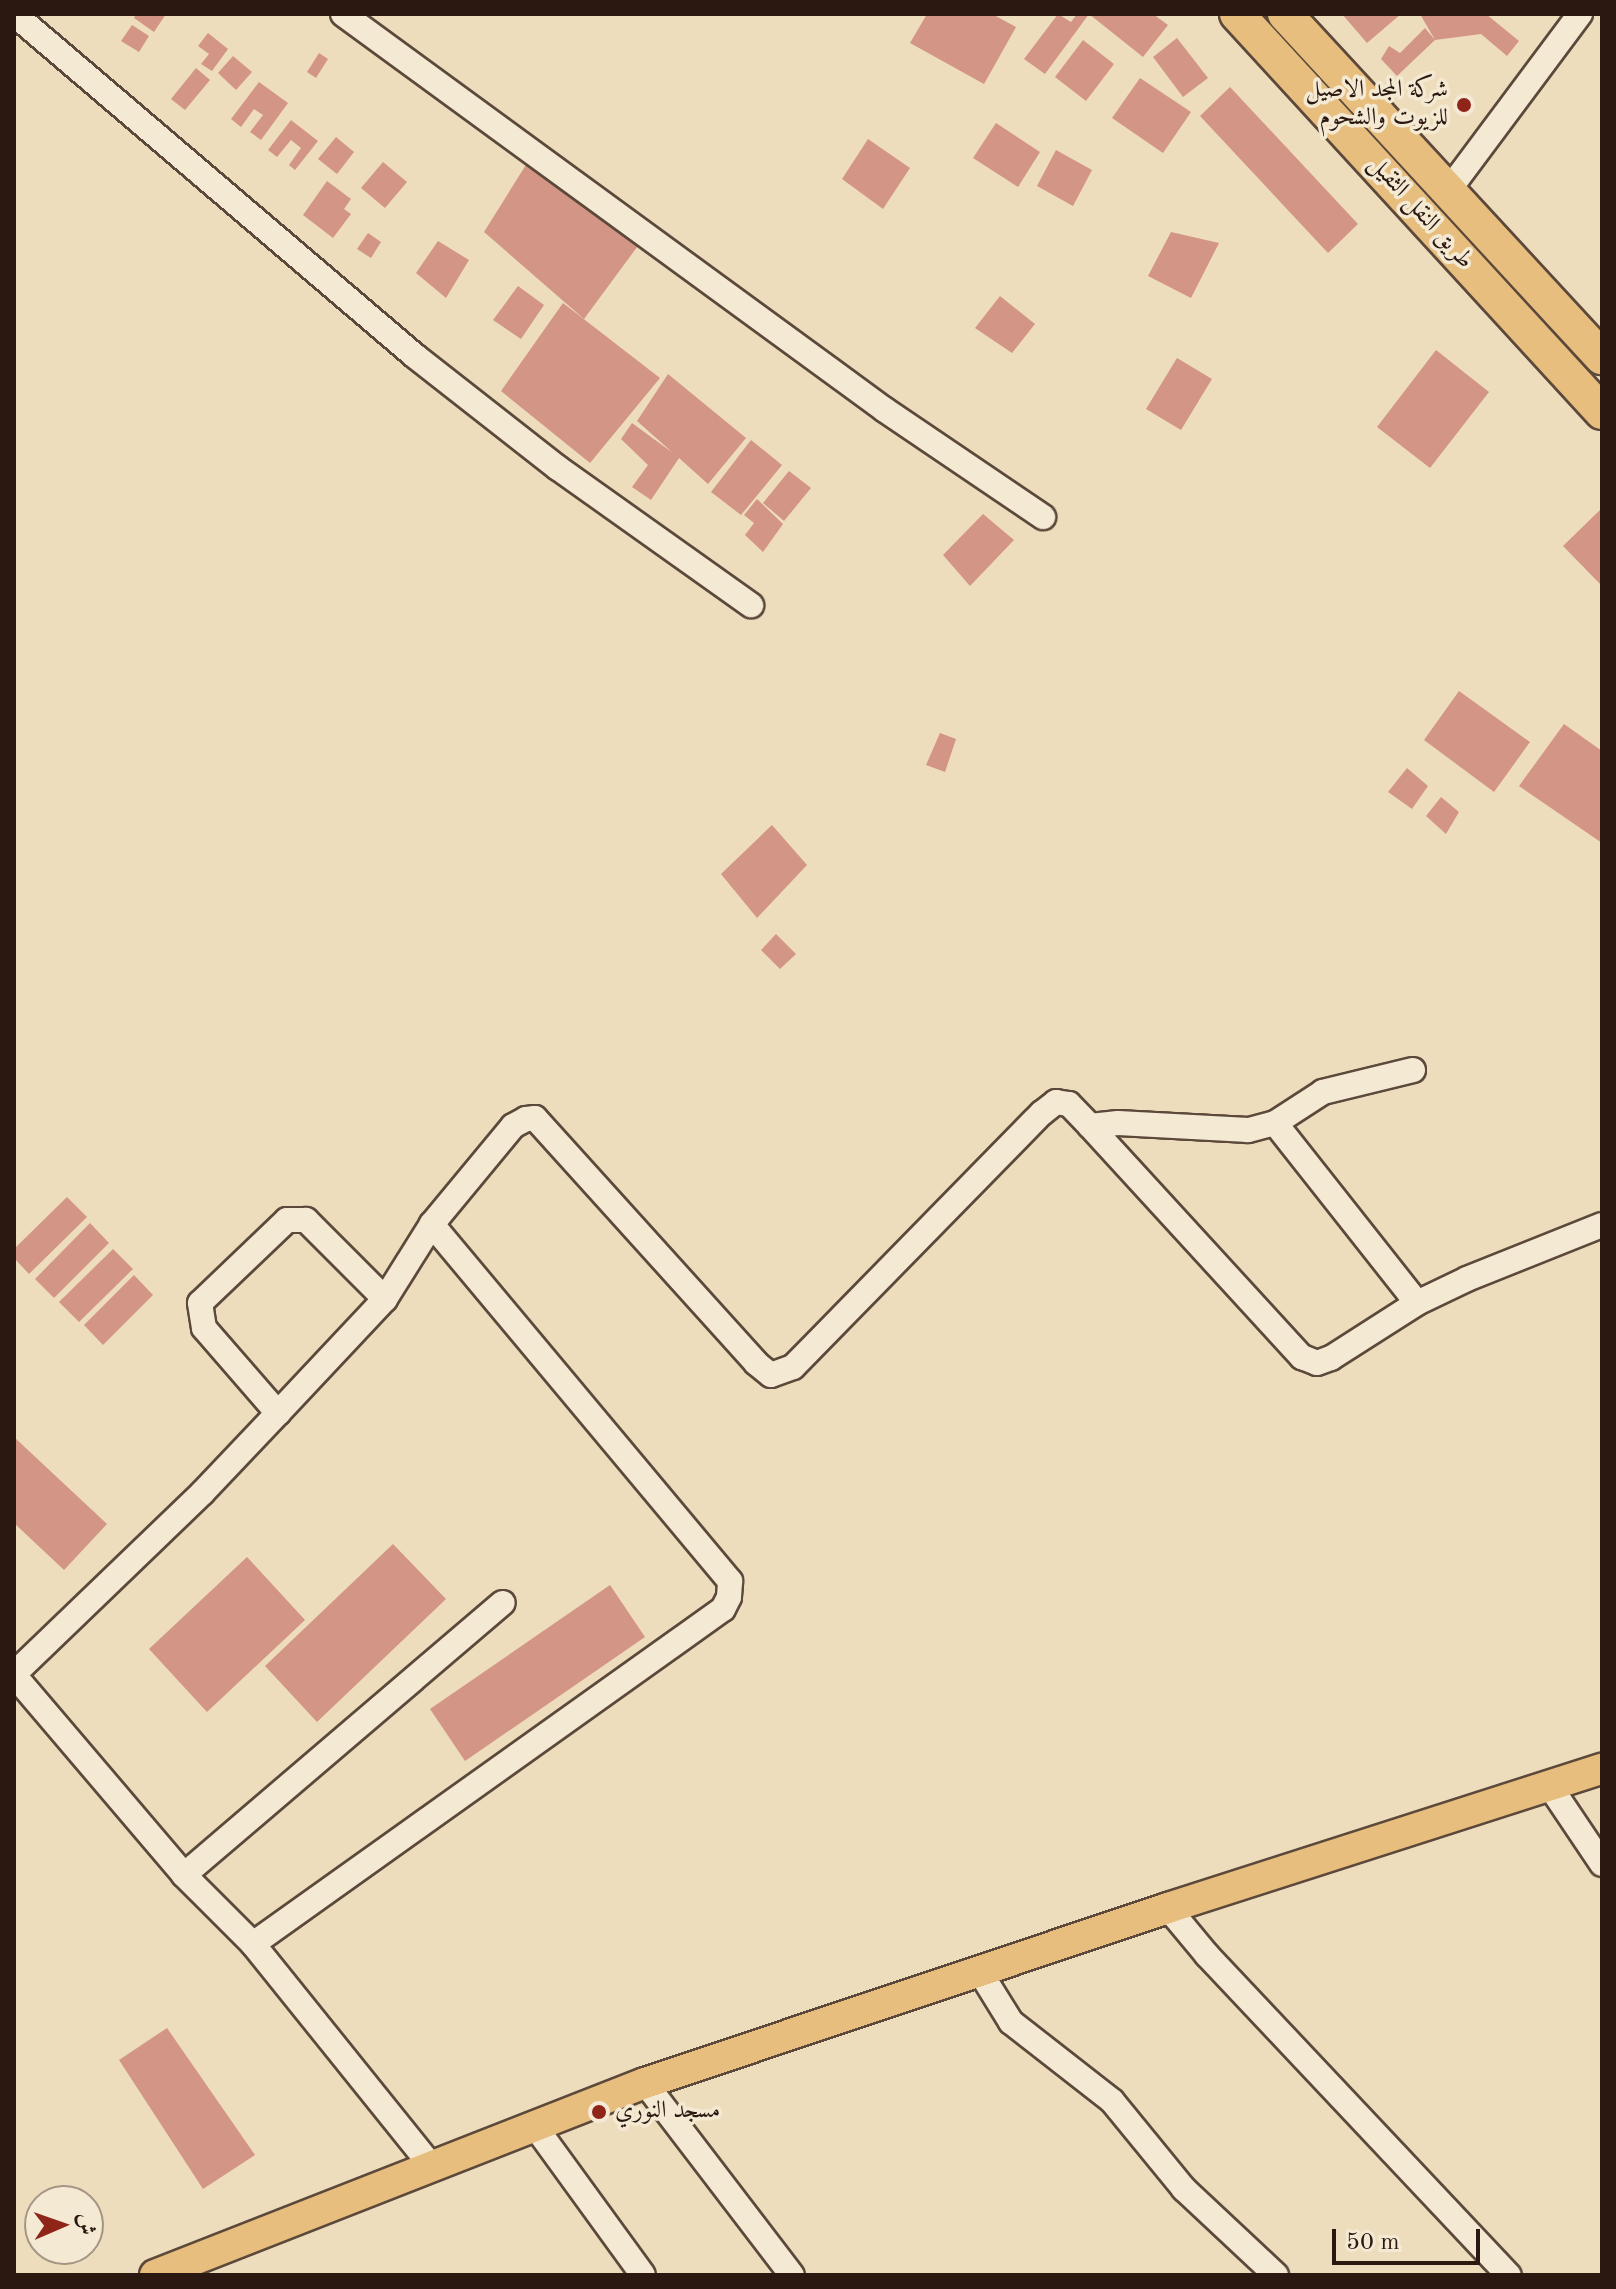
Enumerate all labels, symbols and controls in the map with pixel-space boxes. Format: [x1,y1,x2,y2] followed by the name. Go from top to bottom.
[1305,77,1448,133] place label: شركة المجد الاصيل للزيوت والشحوم
[1455,96,1473,114] marker: شركة المجد الاصيل للزيوت والشحوم
[1362,150,1478,276] street label: طريق النقل الثقيل
[615,2098,720,2126] place label: مسجد النوري
[590,2103,608,2121] marker: مسجد النوري
[24,2185,104,2265] north arrow
[75,2213,97,2236] text: ش
[1336,2213,1484,2263] scale bar
[1346,2231,1400,2255] text: 50 m

